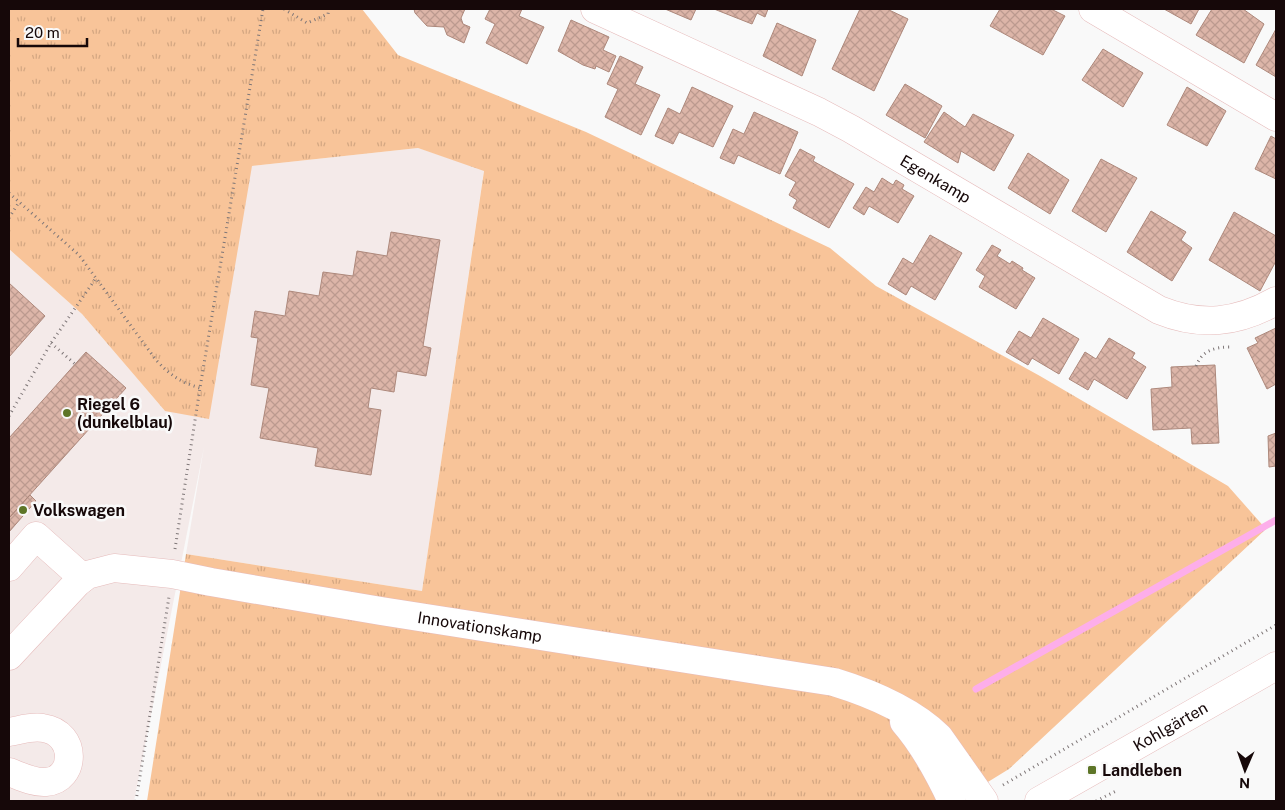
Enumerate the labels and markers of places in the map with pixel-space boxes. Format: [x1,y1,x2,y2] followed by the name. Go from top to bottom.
[77,395,173,432] place label: Riegel 6 (dunkelblau)
[61,407,73,419] marker: Riegel 6 (dunkelblau)
[33,501,125,520] place label: Volkswagen
[17,504,29,516] marker: Volkswagen
[1102,761,1182,780] place label: Landleben
[1086,764,1098,776] marker: Landleben

